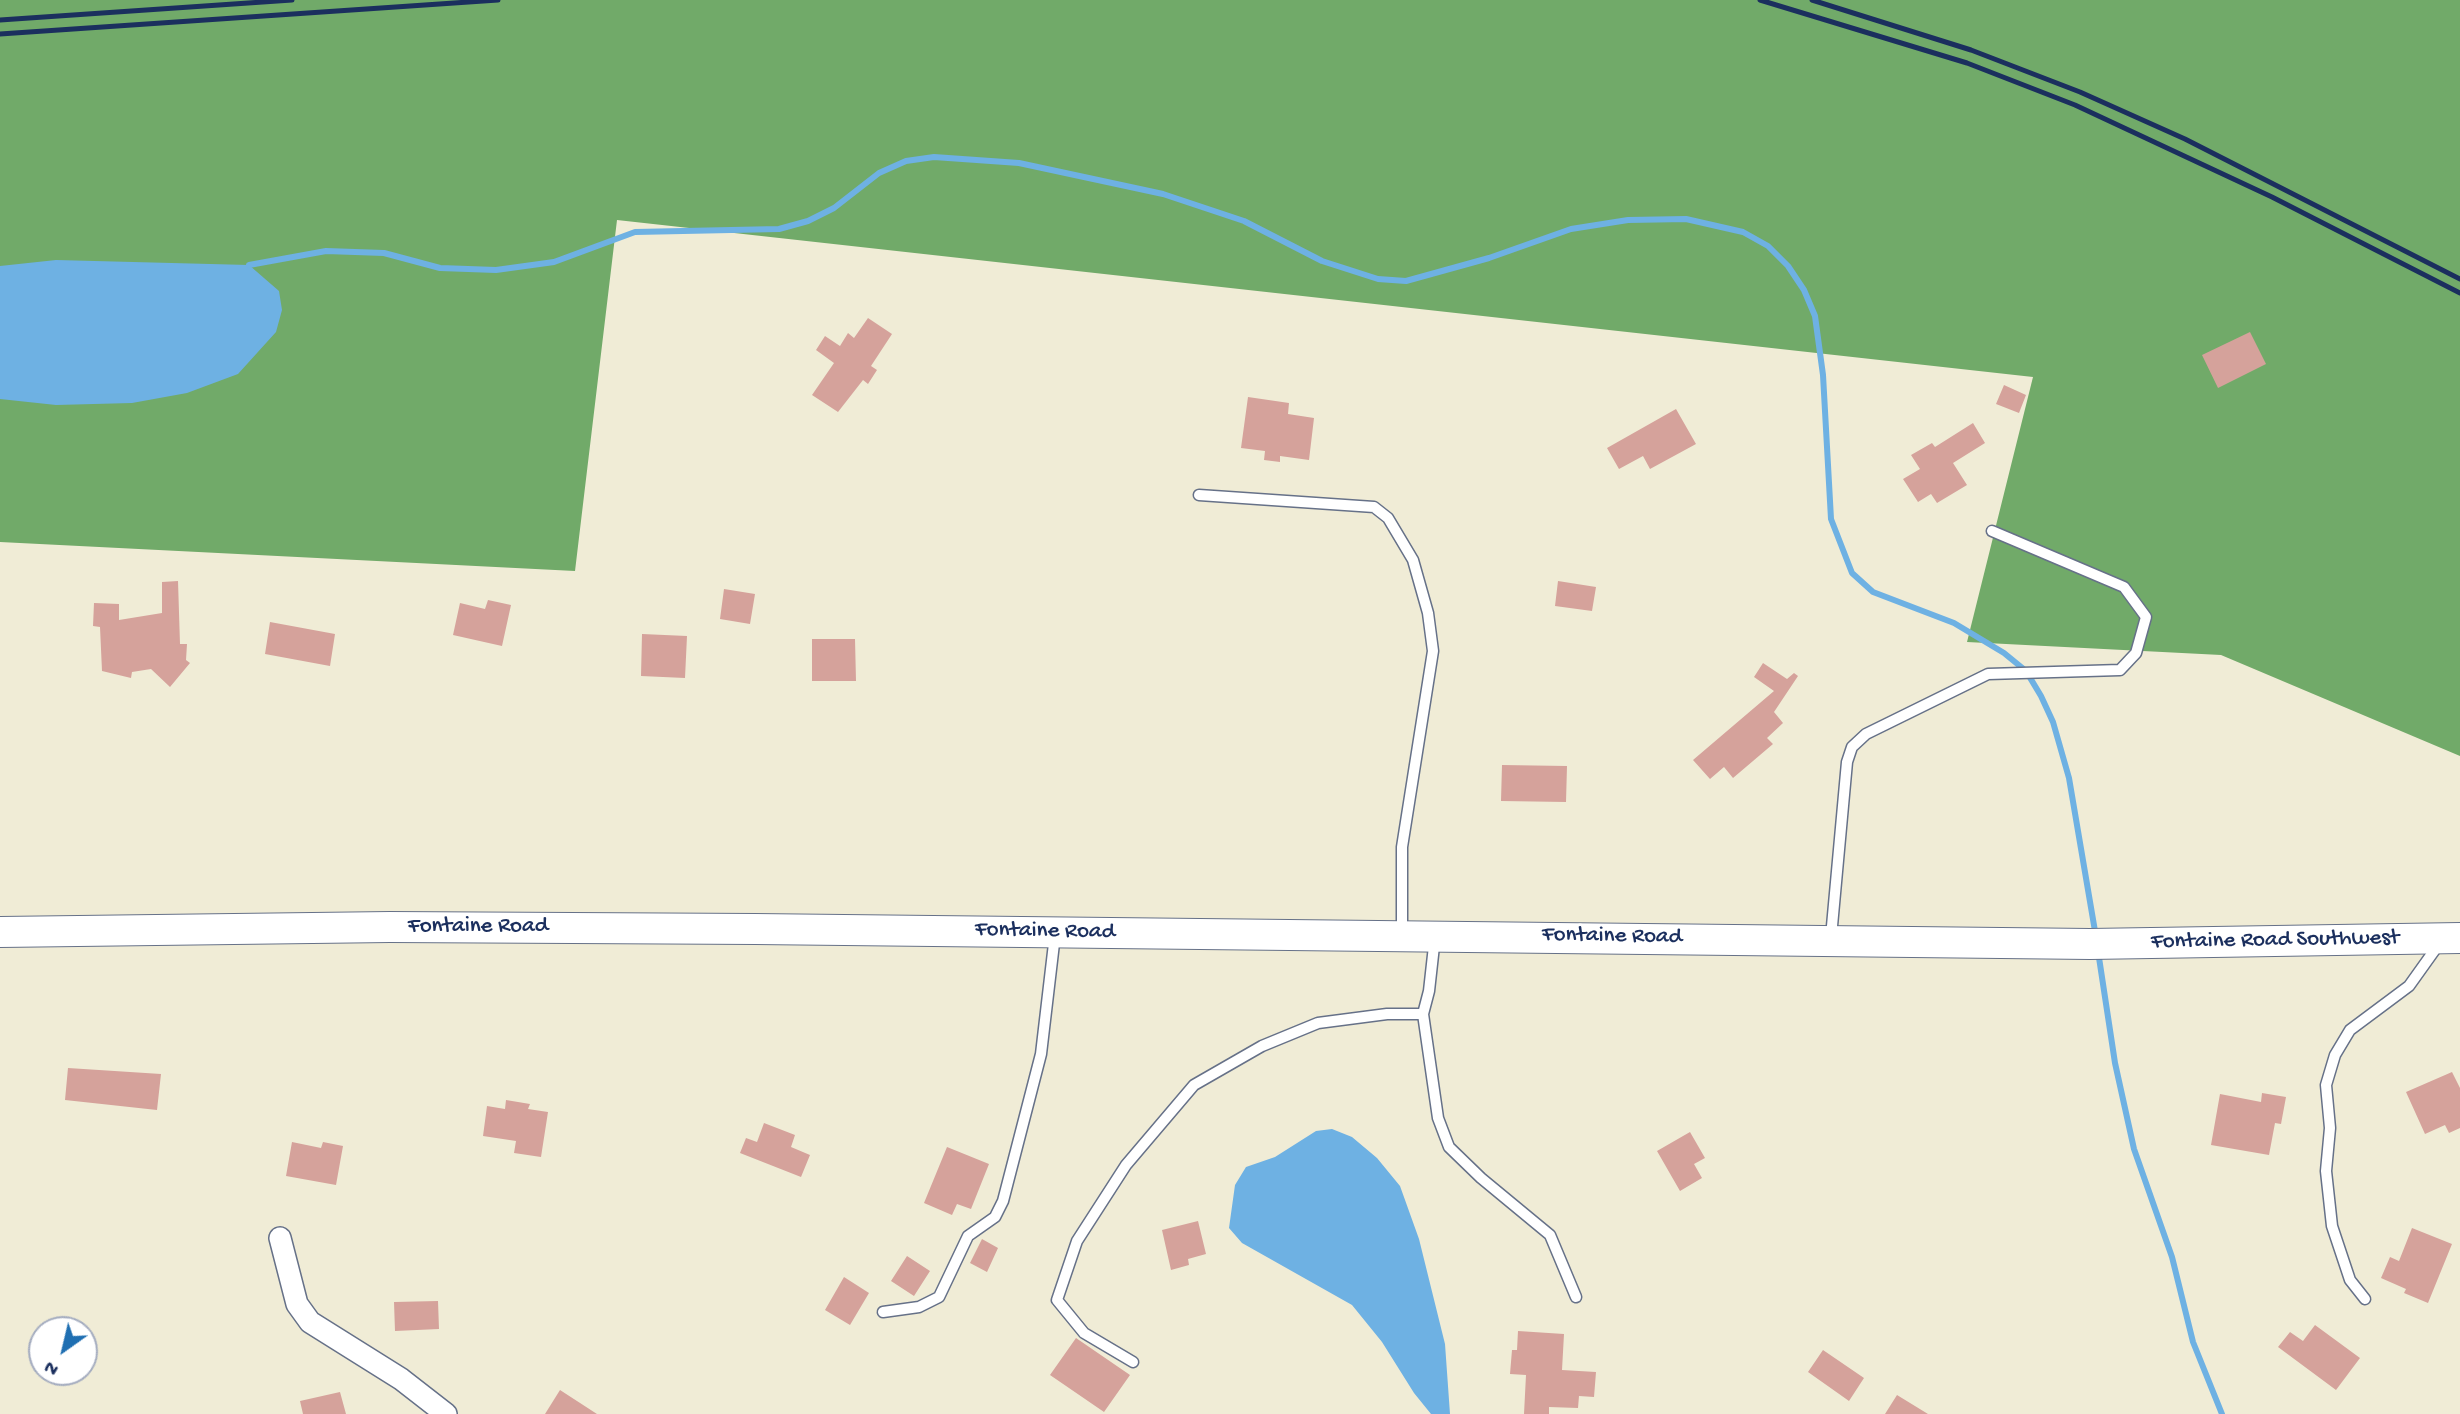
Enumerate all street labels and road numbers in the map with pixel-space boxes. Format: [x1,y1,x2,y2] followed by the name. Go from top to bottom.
[408,913,548,941] street label: Fontaine Road
[975,917,1115,947] street label: Fontaine Road
[1542,922,1682,952] street label: Fontaine Road
[2151,925,2399,957] street label: Fontaine Road Southwest

